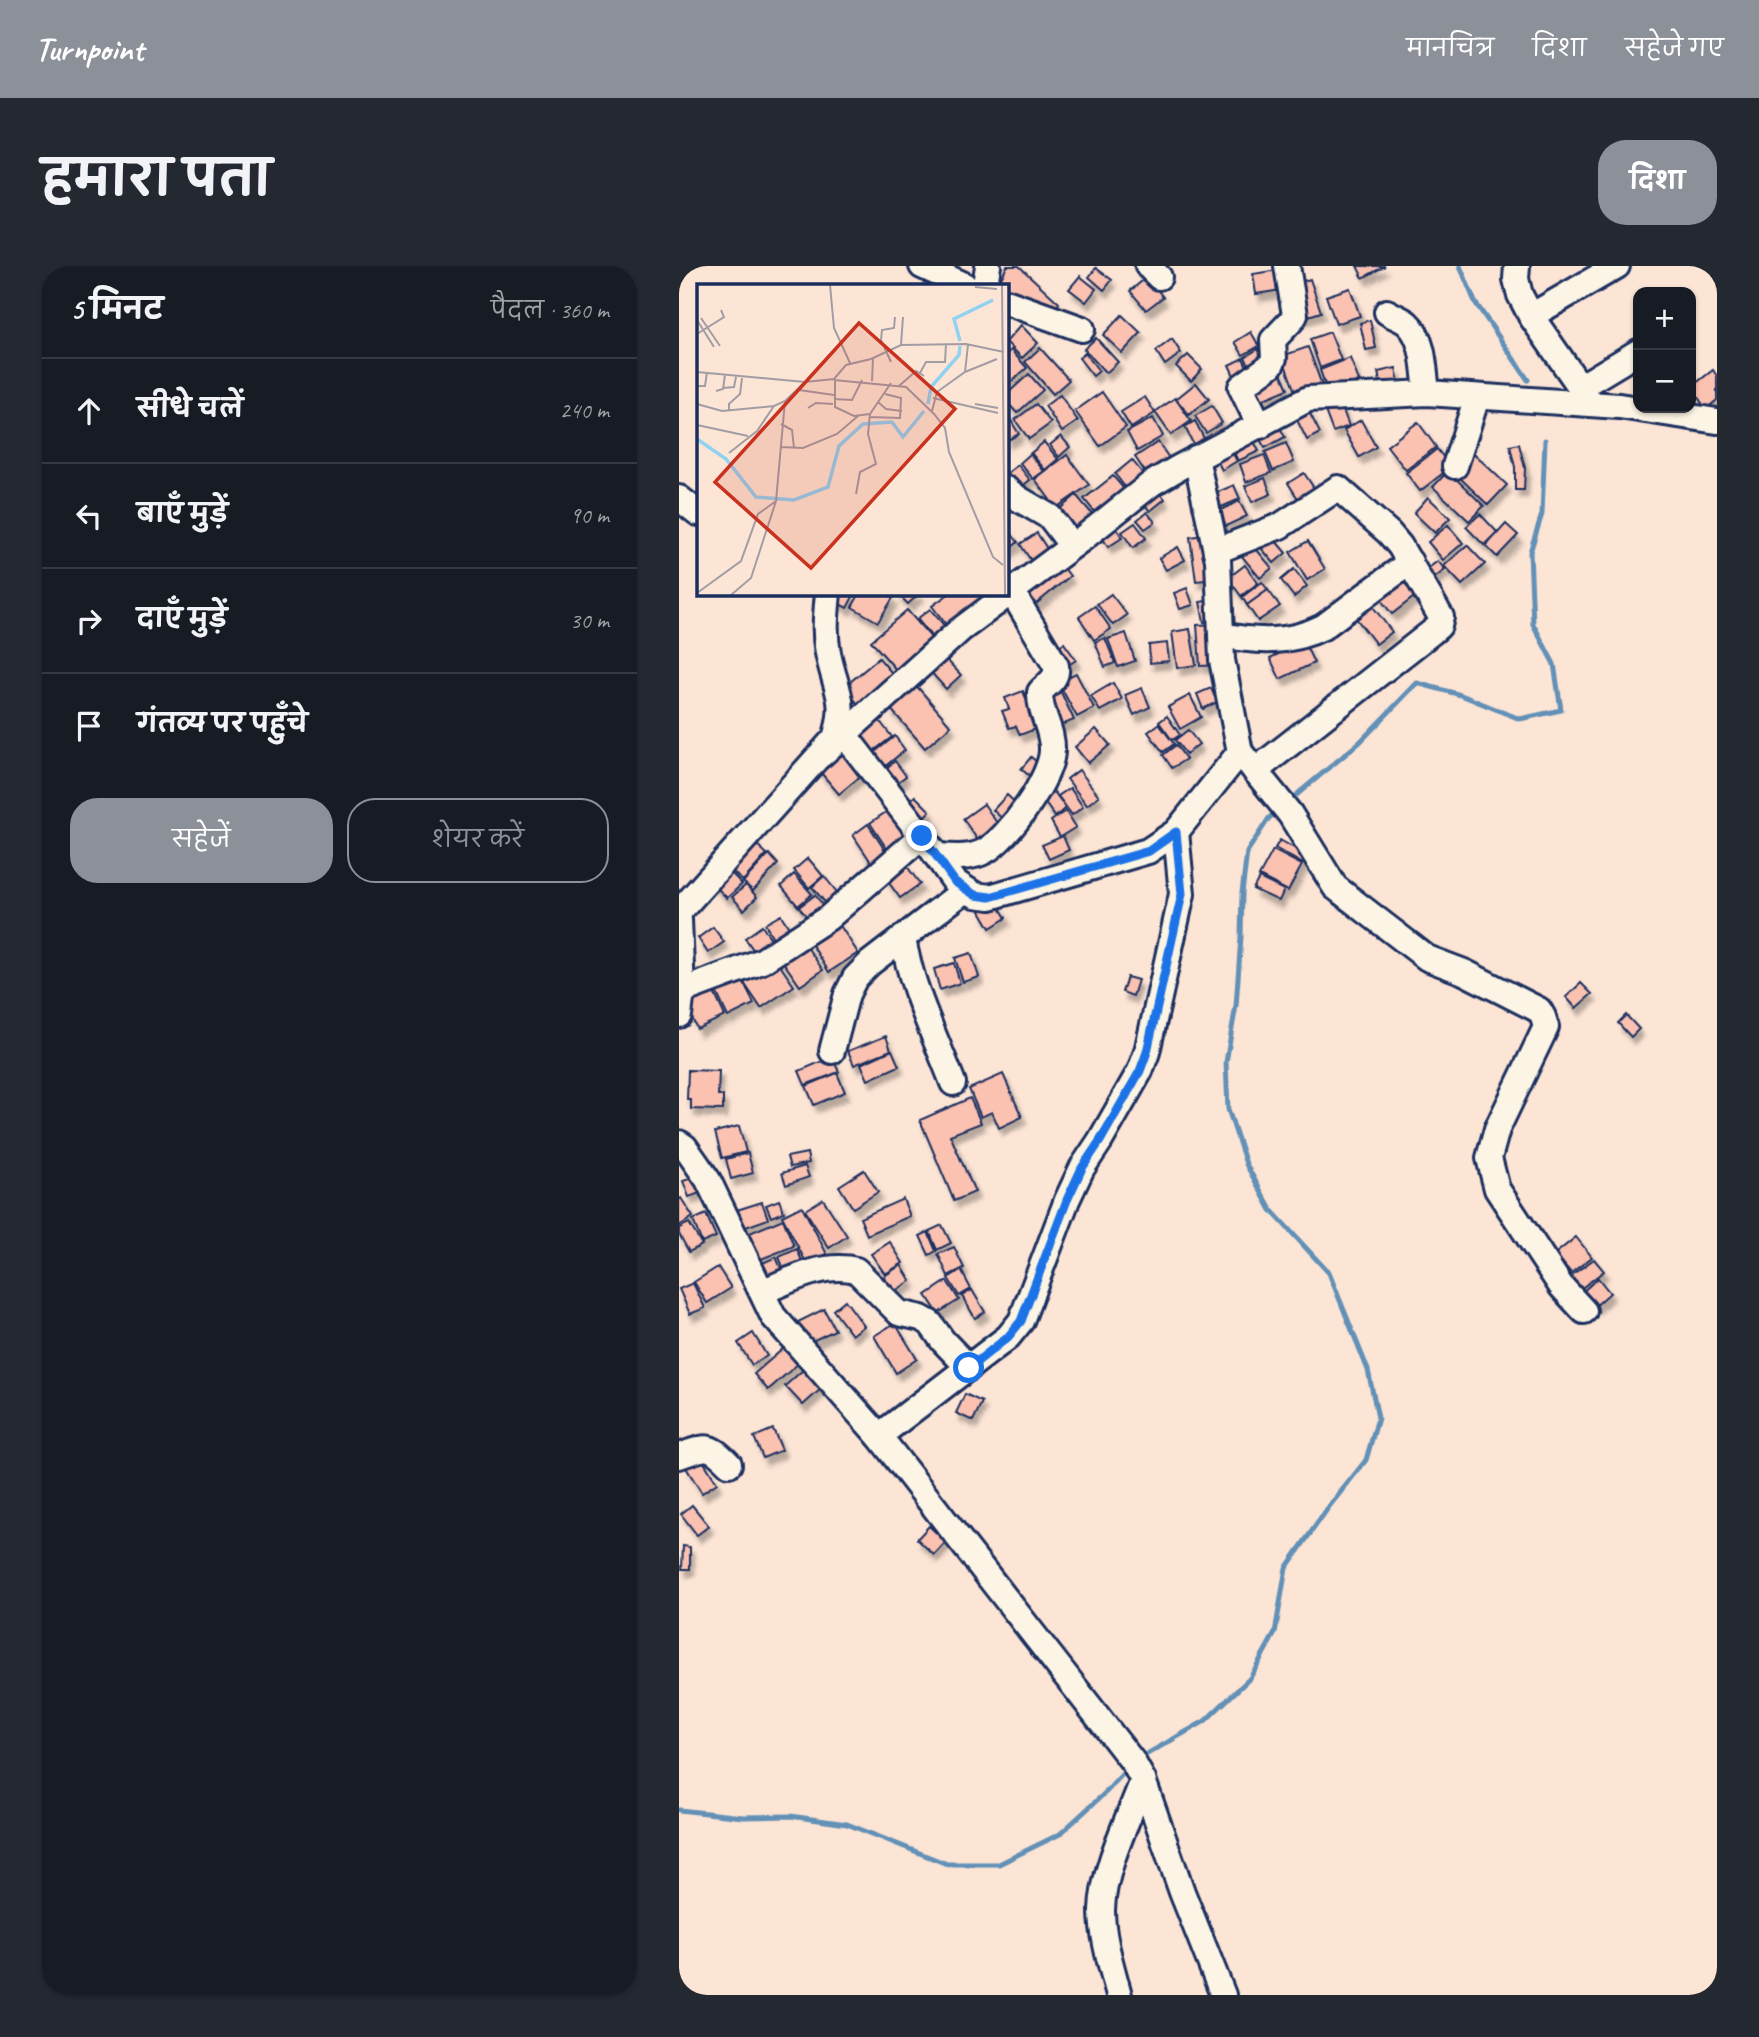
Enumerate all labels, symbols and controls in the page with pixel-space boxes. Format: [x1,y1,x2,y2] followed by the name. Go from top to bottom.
[35,28,143,70] text: Turnpoint
[1406,33,1494,63] text: मानचित्र
[1532,33,1587,63] text: दिशा
[1625,33,1724,63] text: सहेजे गए
[1598,140,1717,225] button: दिशा
[42,148,272,210] text: हमारा पता
[697,284,1008,595] inset map
[1633,287,1696,413] map controls
[1633,287,1696,350] button: +
[70,290,163,328] text: 5 मिनट
[491,296,609,325] text: पैदल · 360 m
[1633,350,1696,413] button: −
[70,392,108,430] icon: ahead
[137,392,243,425] text: सीधे चलें
[560,396,609,425] text: 240 m
[70,497,108,535] icon: left
[137,497,228,530] text: बाएँ मुड़ें
[570,501,609,530] text: 90 m
[70,602,108,640] icon: right
[137,602,227,635] text: दाएँ मुड़ें
[570,606,609,635] text: 30 m
[70,707,108,745] icon: arrive
[137,707,308,740] text: गंतव्य पर पहुँचे
[70,798,333,883] button: सहेजें
[347,798,609,883] button: शेयर करें
[906,820,937,851] route end
[953,1352,984,1383] route start

